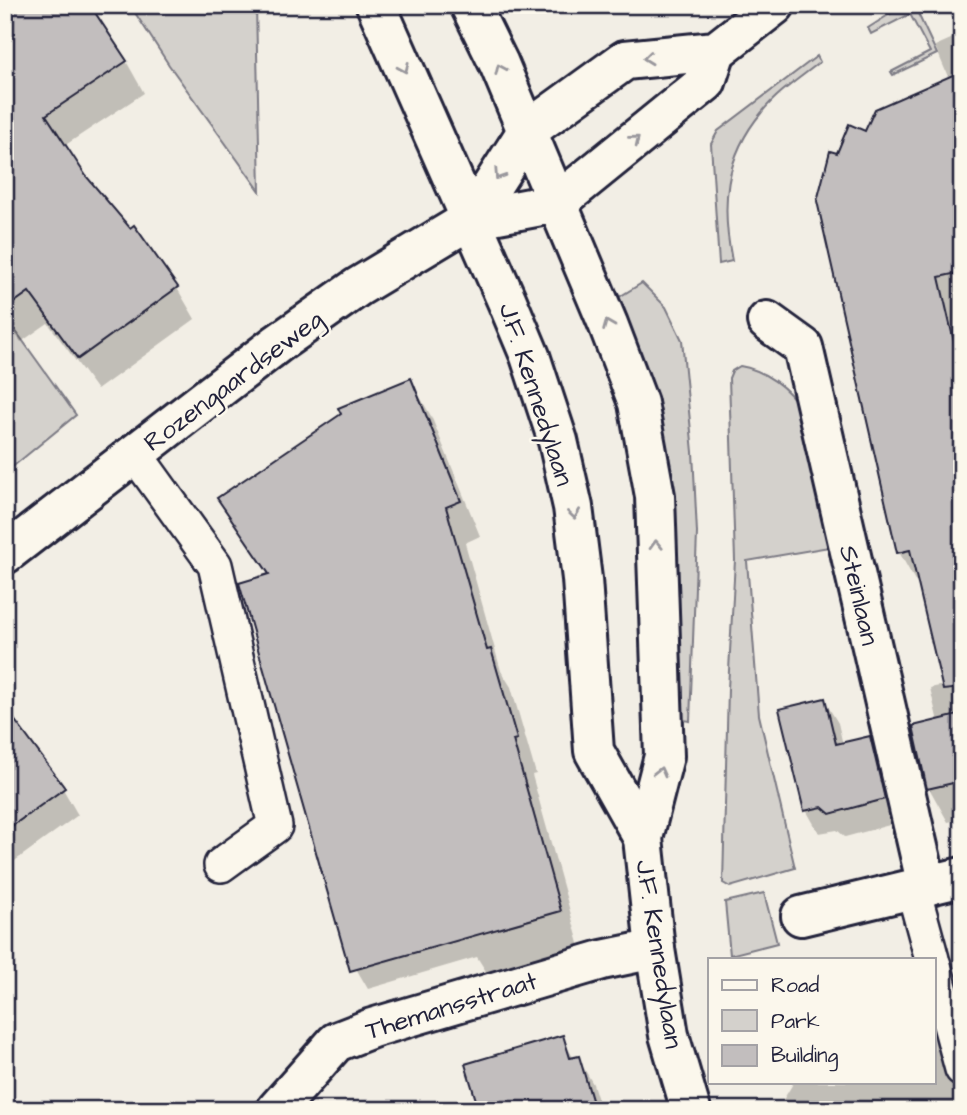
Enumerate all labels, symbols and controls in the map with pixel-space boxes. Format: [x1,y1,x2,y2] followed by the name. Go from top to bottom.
[642,50,653,65] one-way arrow
[396,60,410,73] one-way arrow
[494,64,508,76] one-way arrow
[627,136,640,148] one-way arrow
[494,168,507,181] one-way arrow
[488,298,583,491] street label: J.F. Kennedylaan
[136,301,332,462] street label: Rozengaardseweg
[602,319,616,331] one-way arrow
[566,508,581,520] one-way arrow
[649,539,664,550] one-way arrow
[830,542,888,649] street label: Steinlaan
[652,766,666,778] one-way arrow
[624,857,692,1051] street label: J.F. Kennedylaan
[708,958,936,1084] legend
[361,963,542,1049] street label: Themansstraat
[771,971,819,1000] text: Road
[771,1007,820,1036] text: Park
[771,1041,839,1072] text: Building

